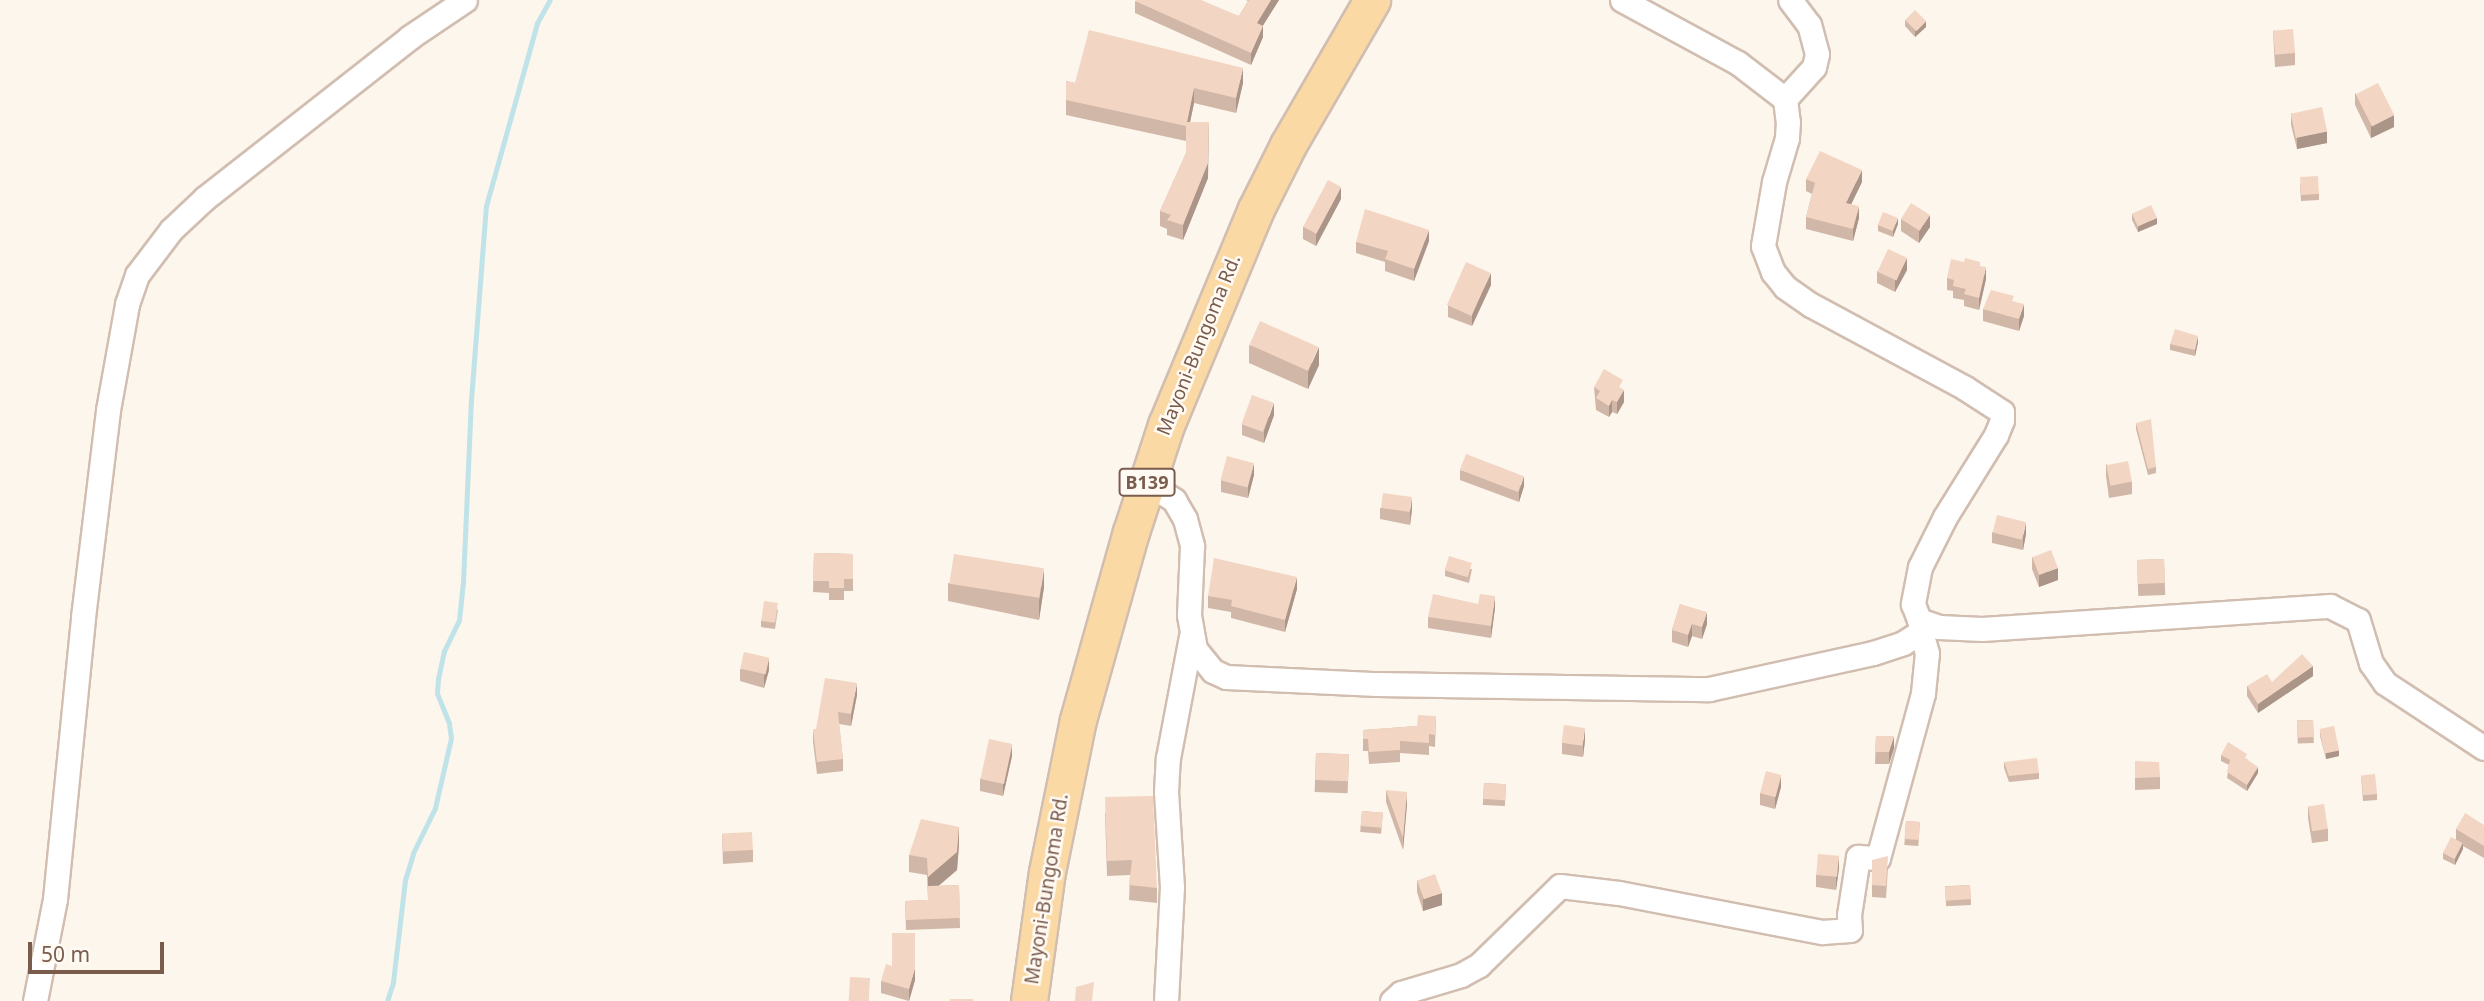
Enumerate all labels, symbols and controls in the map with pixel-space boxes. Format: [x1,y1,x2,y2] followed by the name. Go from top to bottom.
[1152,251,1246,439] street label: Mayoni-Bungoma Rd.
[1117,468,1177,496] road number: B139
[1021,792,1073,986] street label: Mayoni-Bungoma Rd.
[32,928,168,972] scale bar
[41,940,90,968] text: 50 m

